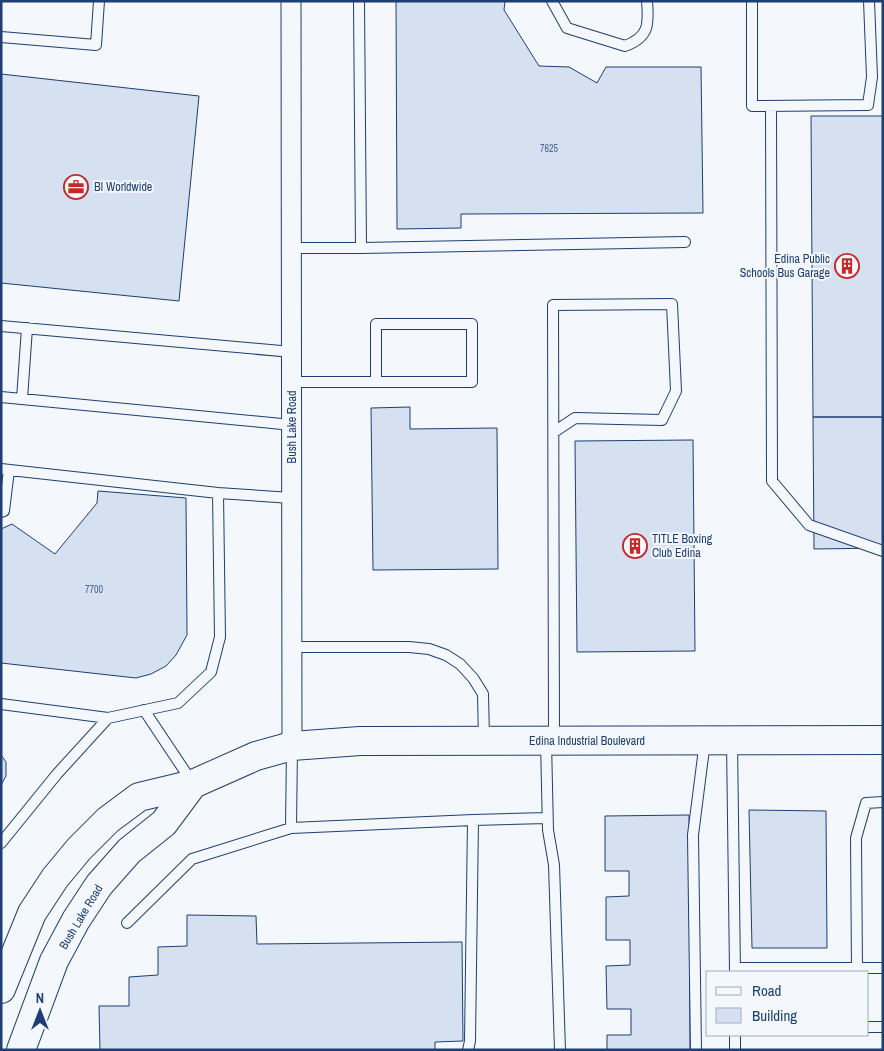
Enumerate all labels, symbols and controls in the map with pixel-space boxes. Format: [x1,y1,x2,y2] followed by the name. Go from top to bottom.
[540,142,559,155] house number: 7625
[63,174,89,200] office icon: BI Worldwide
[94,179,152,195] place label: BI Worldwide
[740,251,830,281] place label: Edina Public Schools Bus Garage
[834,253,860,279] building icon: Edina Public Schools Bus Garage
[284,391,300,463] street label: Bush Lake Road
[652,531,713,561] place label: TITLE Boxing Club Edina
[622,533,648,559] building icon: TITLE Boxing Club Edina
[85,583,104,596] house number: 7700
[529,733,645,749] street label: Edina Industrial Boulevard
[55,882,107,952] street label: Bush Lake Road
[706,971,869,1036] legend
[752,980,781,1001] text: Road
[15,986,65,1036] north arrow
[36,989,44,1007] text: N
[752,1005,797,1026] text: Building

